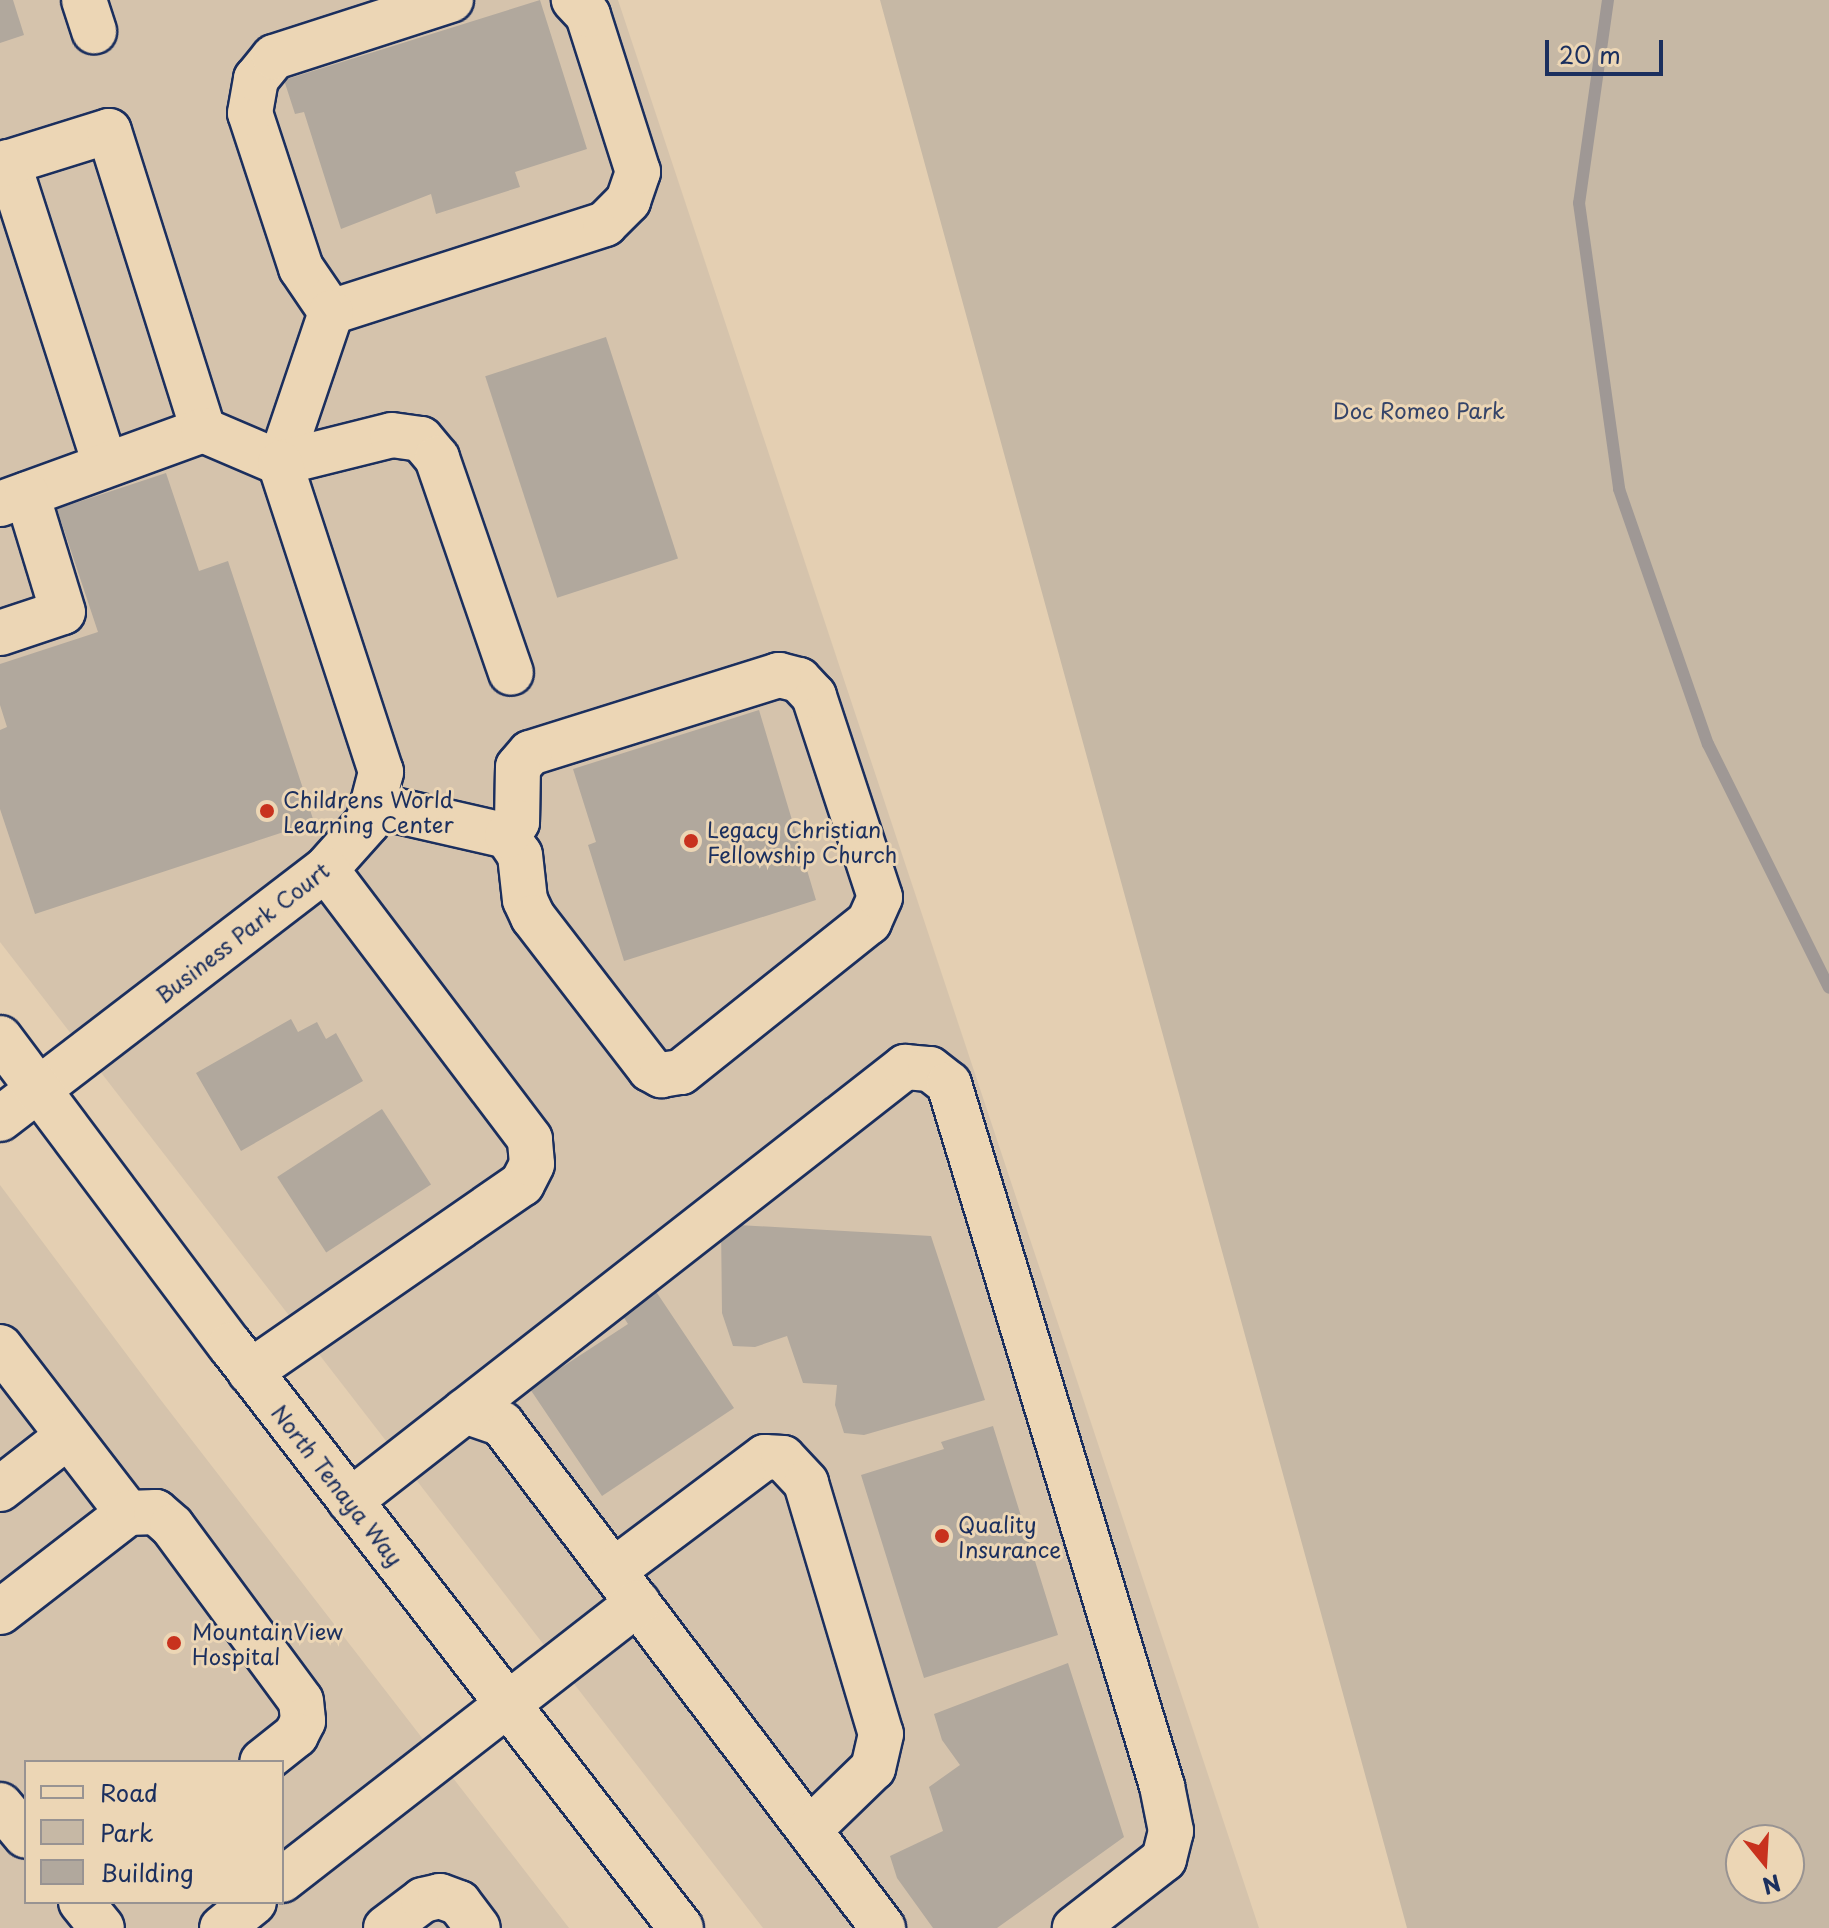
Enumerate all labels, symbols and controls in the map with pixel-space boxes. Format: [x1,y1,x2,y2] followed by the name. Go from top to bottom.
[1549,24,1667,74] scale bar
[1559,36,1621,72] text: 20 m
[1332,397,1506,423] park label: Doc Romeo Park
[283,785,454,836] place label: Childrens World Learning Center
[258,802,276,820] marker: Childrens World Learning Center
[707,815,898,866] place label: Legacy Christian Fellowship Church
[682,832,700,850] marker: Legacy Christian Fellowship Church
[150,856,334,1008] street label: Business Park Court
[266,1398,410,1572] street label: North Tenaya Way
[958,1510,1061,1562] place label: Quality Insurance
[933,1527,951,1545] marker: Quality Insurance
[192,1617,343,1668] place label: MountainView Hospital
[163,1632,185,1654] marker: MountainView Hospital
[24,1760,284,1904] legend
[100,1774,158,1810] text: Road
[100,1814,154,1850] text: Park
[1725,1824,1805,1904] north arrow
[100,1854,194,1890] text: Building
[1759,1867,1785,1904] text: N

